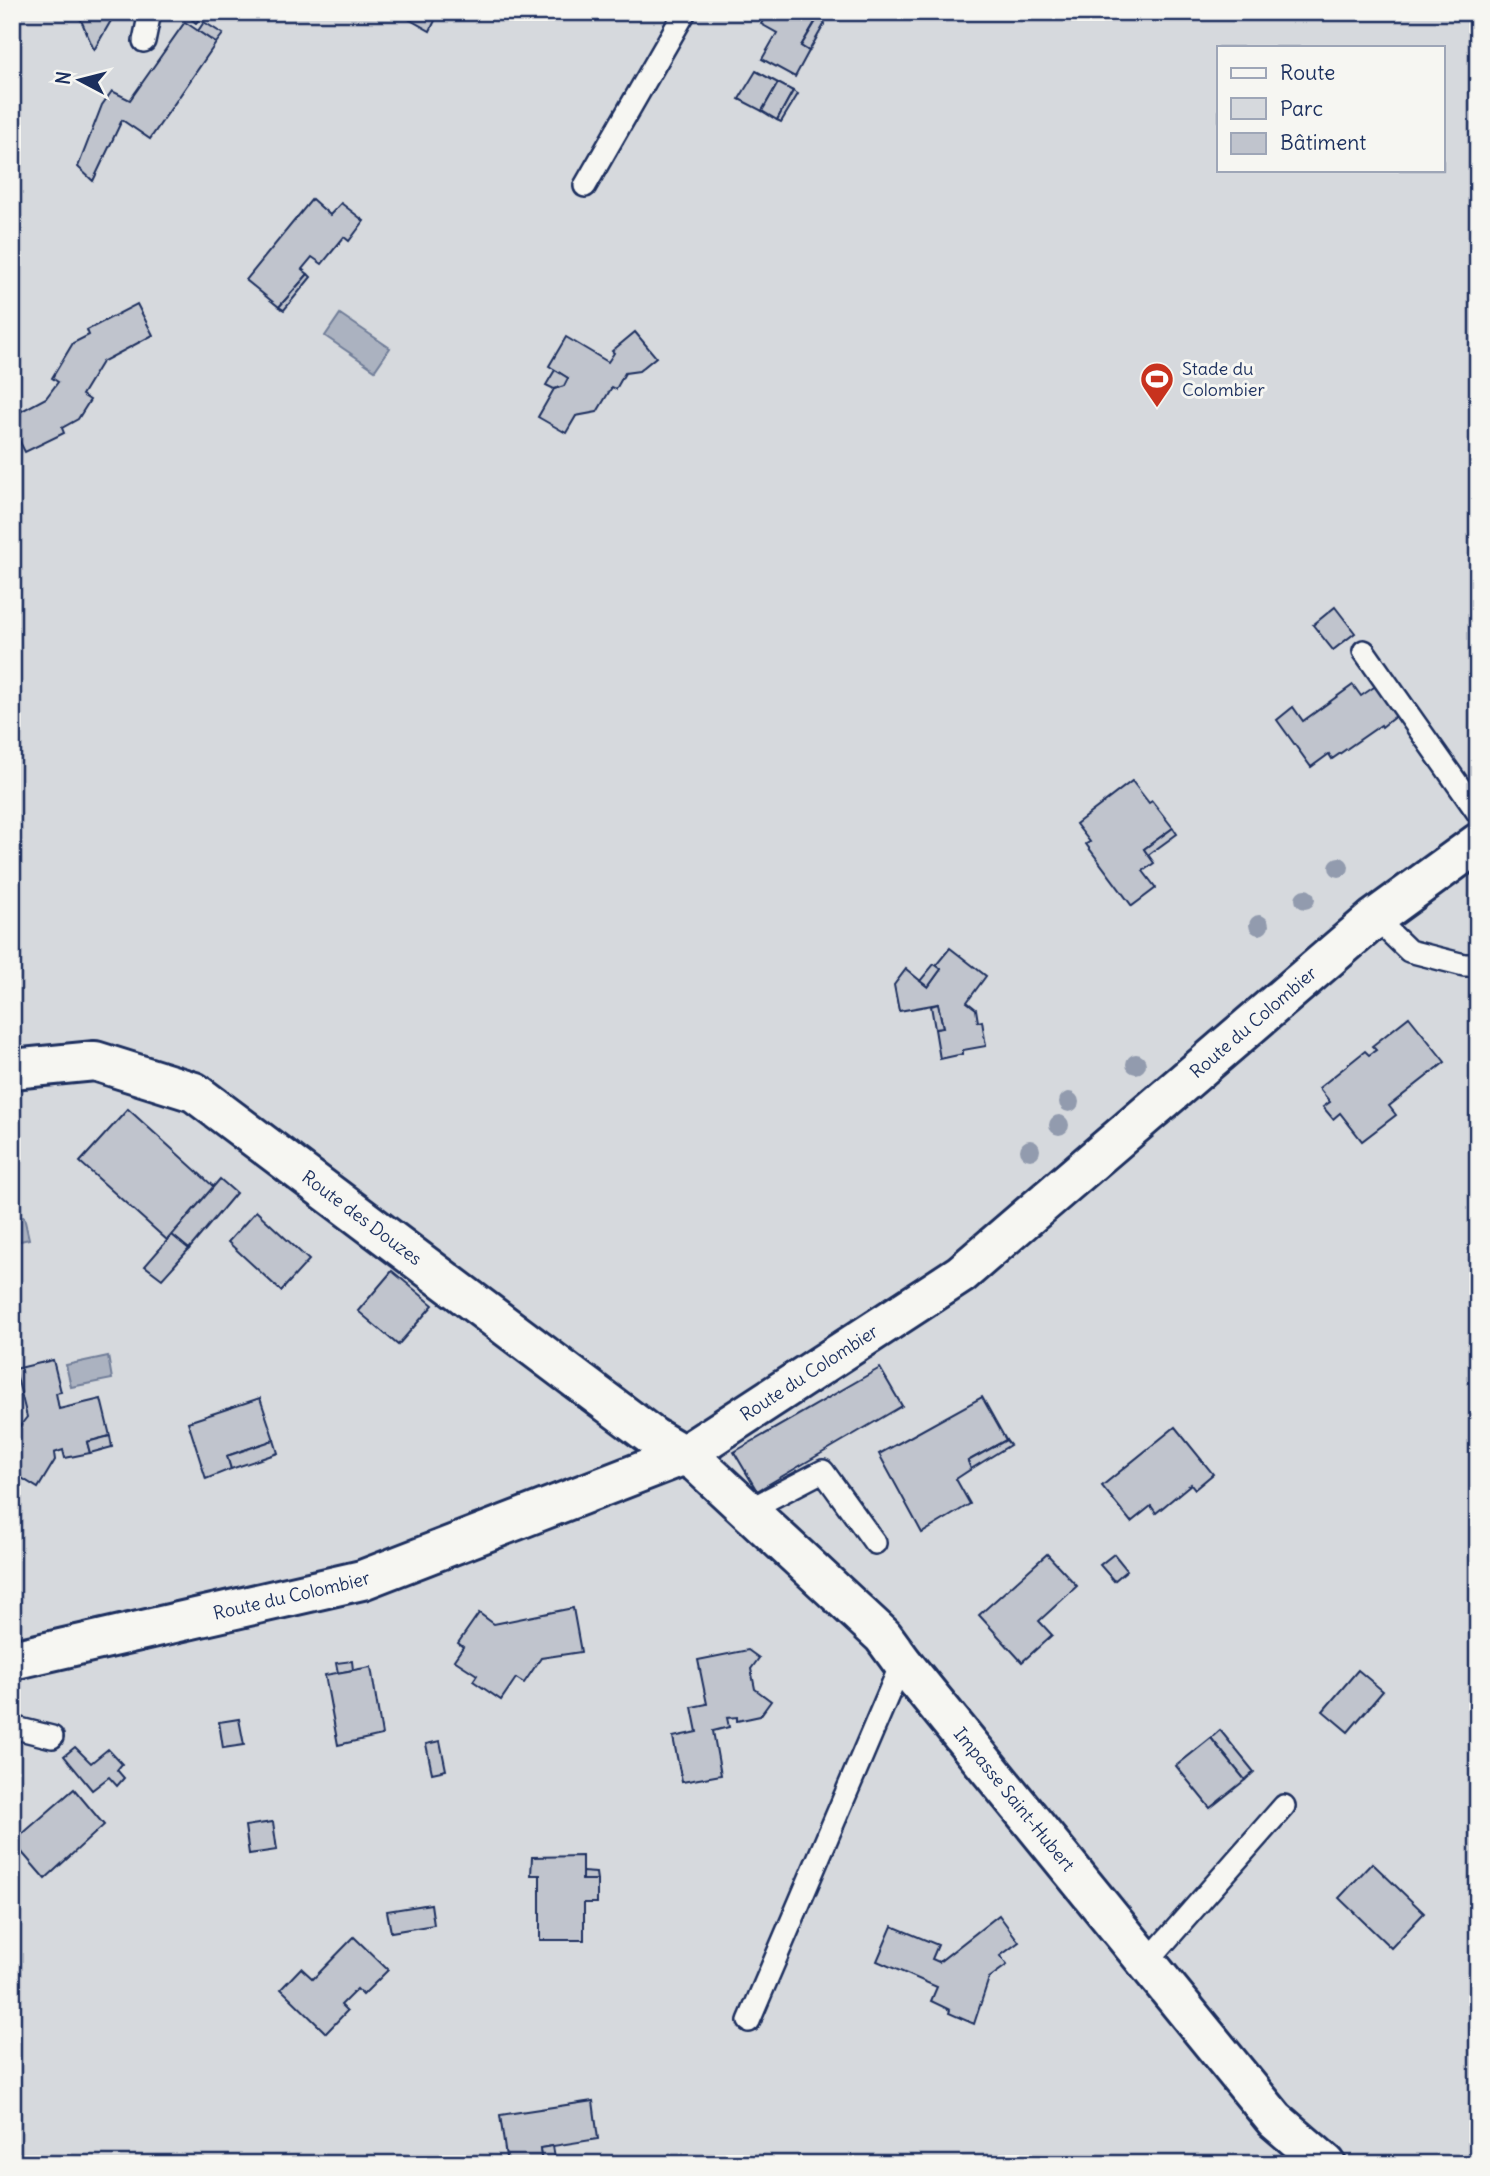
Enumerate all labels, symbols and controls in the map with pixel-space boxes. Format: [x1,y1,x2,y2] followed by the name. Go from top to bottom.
[46,46,116,116] north arrow
[1217,46,1444,172] legend
[1280,59,1335,86] text: Route
[50,70,76,86] text: N
[1280,95,1323,122] text: Parc
[1280,129,1366,156] text: Bâtiment
[1182,357,1265,401] place label: Stade du Colombier
[1138,360,1176,409] sports icon: Stade du Colombier
[1185,961,1322,1083] street label: Route du Colombier
[298,1165,427,1270] street label: Route des Douzes
[736,1319,883,1426] street label: Route du Colombier
[211,1566,374,1625] street label: Route du Colombier
[949,1723,1080,1876] street label: Impasse Saint-Hubert

